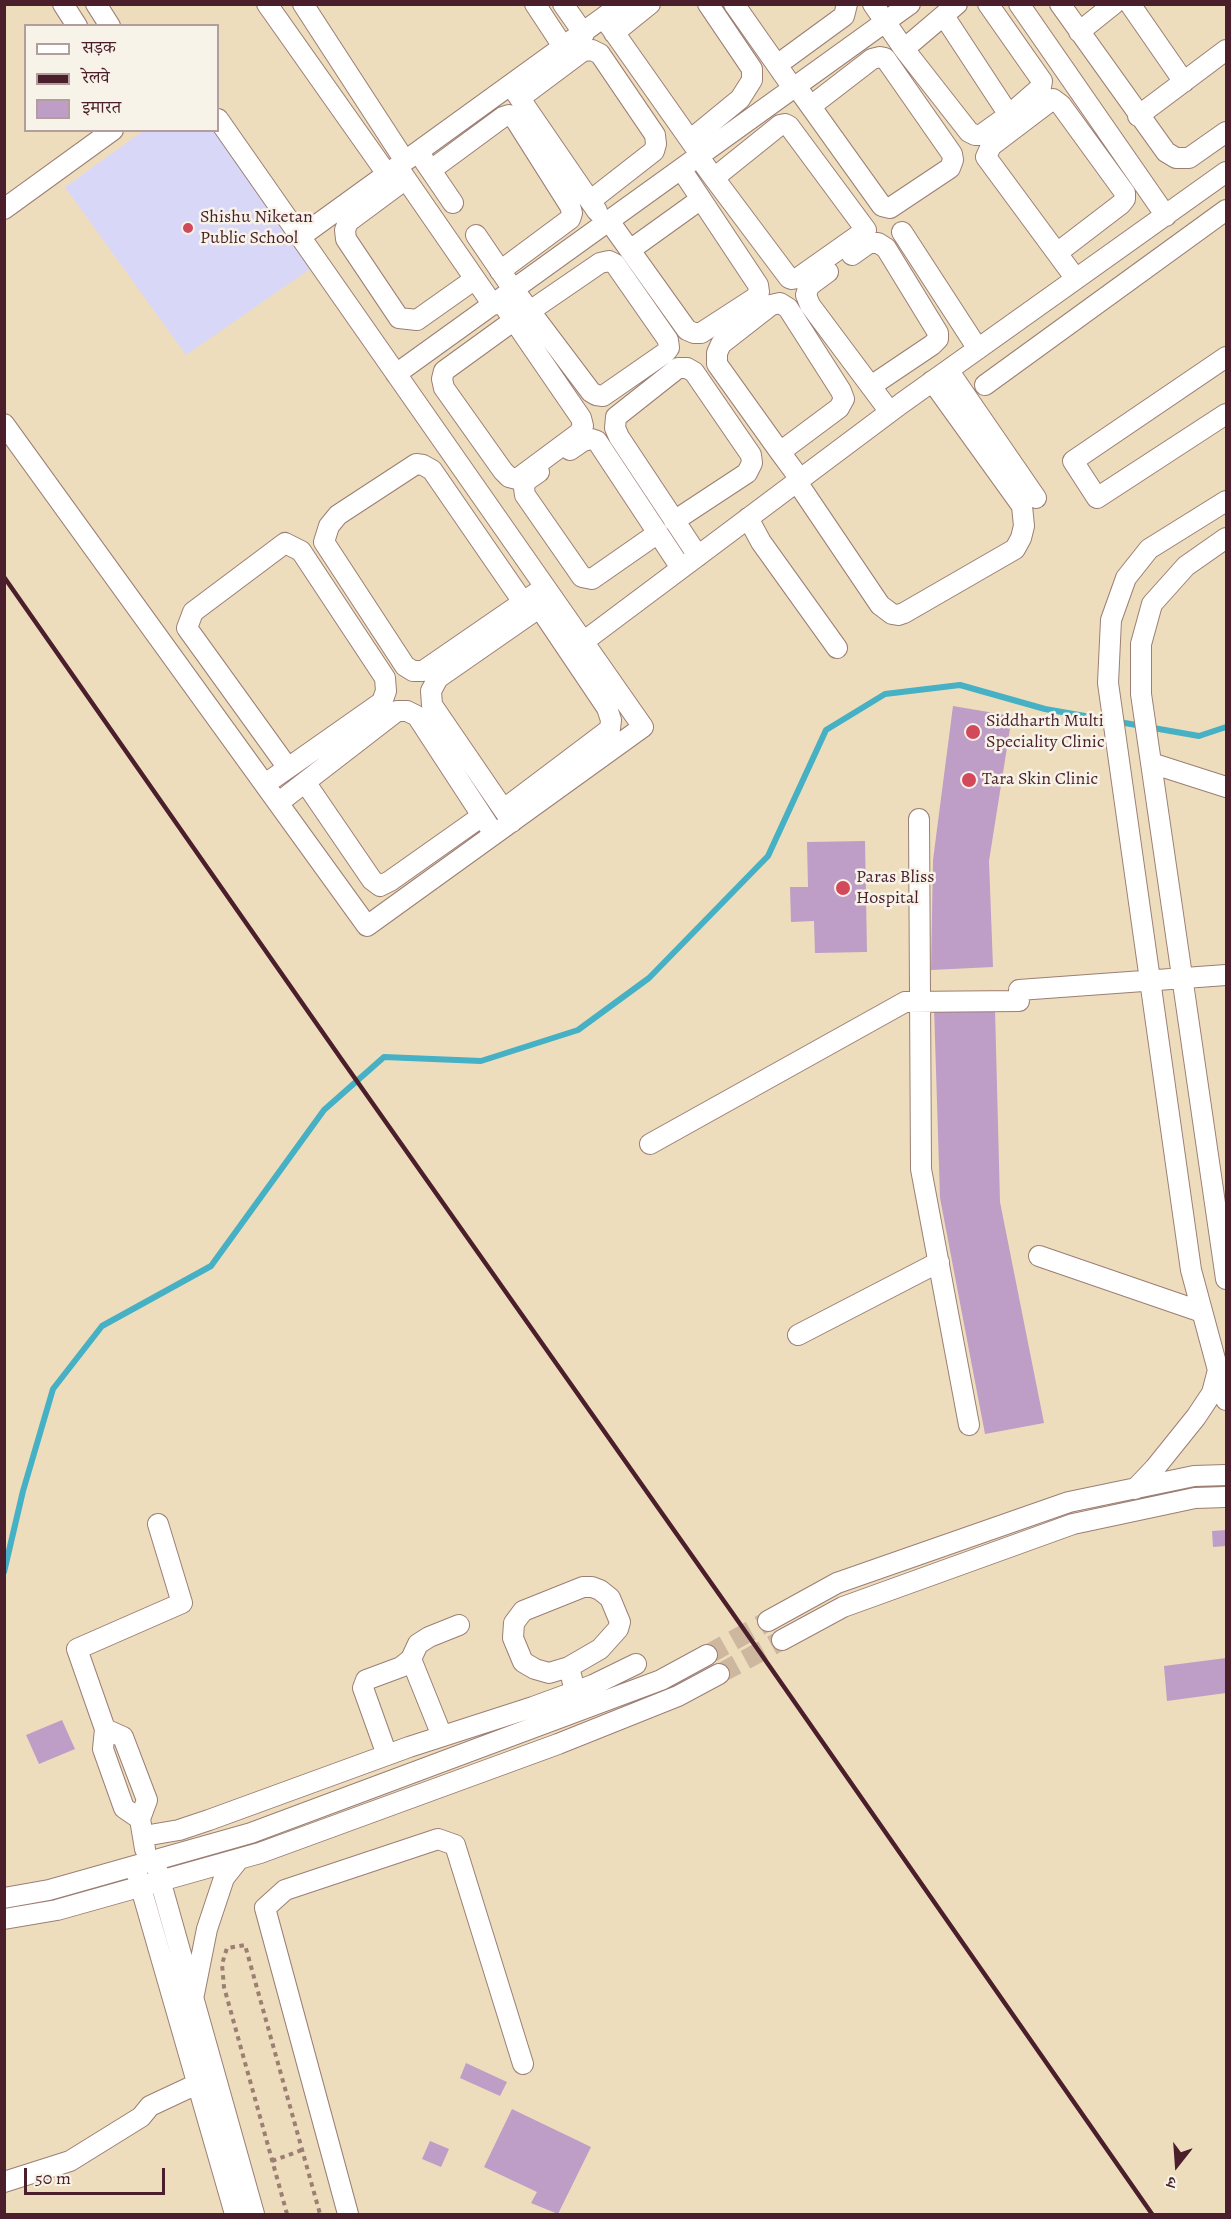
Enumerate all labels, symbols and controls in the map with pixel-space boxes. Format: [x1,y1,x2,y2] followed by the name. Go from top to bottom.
[24,24,219,132] legend
[82,35,116,59] text: सड़क
[82,65,110,89] text: रेलवे
[82,95,121,119] text: इमारत
[200,207,313,250] place label: Shishu Niketan Public School
[181,221,195,235] marker: Shishu Niketan Public School
[986,711,1105,754] place label: Siddharth Multi Speciality Clinic
[964,723,982,741] marker: Siddharth Multi Speciality Clinic
[982,769,1098,791] place label: Tara Skin Clinic
[960,771,978,789] marker: Tara Skin Clinic
[856,867,935,910] place label: Paras Bliss Hospital
[834,879,852,897] marker: Paras Bliss Hospital
[1147,2135,1207,2195] north arrow
[27,2156,168,2194] scale bar
[35,2166,71,2190] text: 50 m
[1165,2171,1179,2194] text: उ

